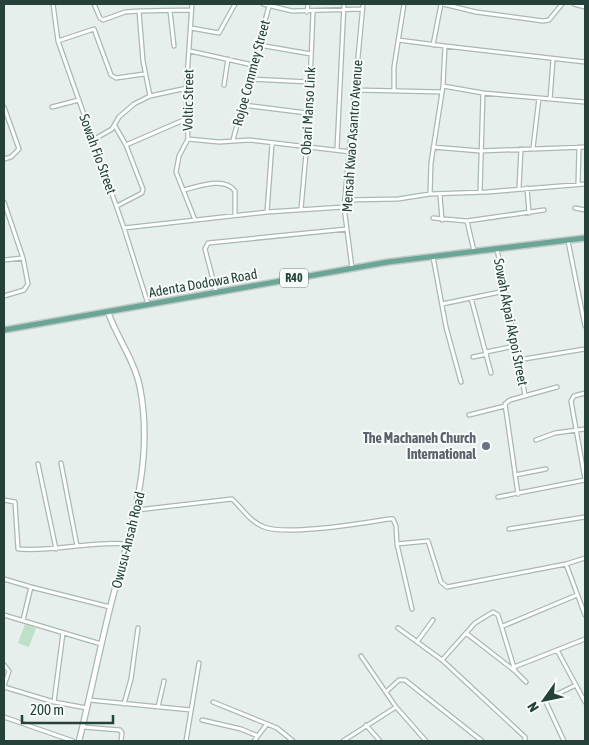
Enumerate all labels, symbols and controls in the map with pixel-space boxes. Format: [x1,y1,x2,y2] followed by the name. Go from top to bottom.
[229,18,273,128] street label: Rojoe Commey Street
[339,59,365,213] street label: Mensah Kwao Asantro Avenue
[298,66,318,156] street label: Obari Manso Link
[179,69,197,131] street label: Voltic Street
[76,112,120,196] street label: Sowah Fio Street
[491,257,531,387] street label: Sowah Akpai Akpoi Street
[147,266,259,300] street label: Adenta Dodowa Road
[280,268,308,288] road number: R40
[363,430,476,462] place label: The Machaneh Church International
[480,440,492,452] marker: The Machaneh Church International
[108,490,148,590] street label: Owusu-Ansah Road
[519,675,569,725] north arrow
[22,692,114,724] scale bar
[524,699,542,715] text: N
[30,701,64,718] text: 200 m

